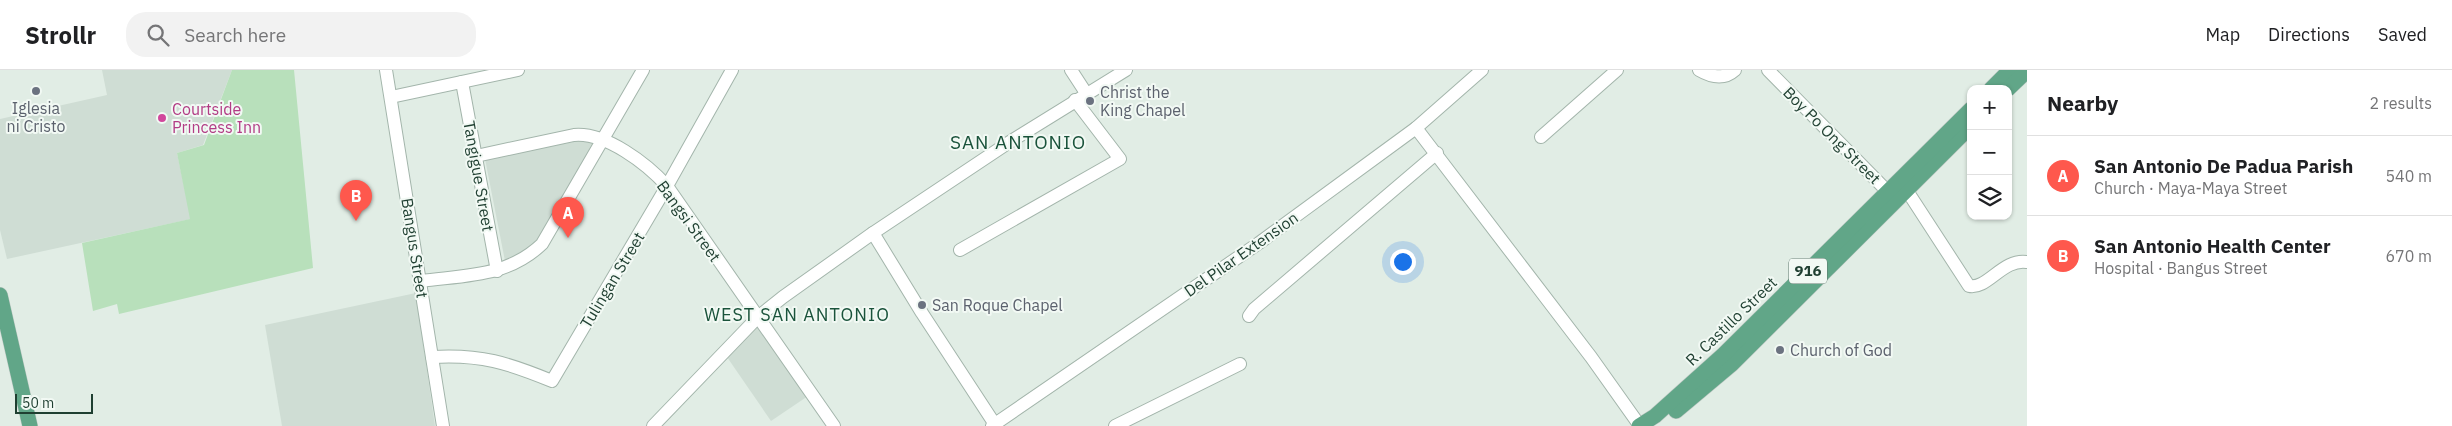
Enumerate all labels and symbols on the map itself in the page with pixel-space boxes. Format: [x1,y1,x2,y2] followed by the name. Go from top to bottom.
[1100,82,1185,120] place label: Christ the King Chapel
[1779,82,1885,188] street label: Boy Po Ong Street
[30,85,42,97] marker: Iglesia ni Cristo
[1084,95,1096,107] marker: Christ the King Chapel
[7,98,65,136] place label: Iglesia ni Cristo
[172,99,261,137] place label: Courtside Princess Inn
[156,112,168,124] marker: Courtside Princess Inn
[459,119,499,233] street label: Tangigue Street
[950,130,1086,154] district label: SAN ANTONIO
[653,176,725,266] street label: Bangsi Street
[340,180,372,221] pin: B
[397,197,433,299] street label: Bangus Street
[552,197,584,238] pin: A
[1180,207,1302,301] street label: Del Pilar Extension
[575,228,649,332] street label: Tulingan Street
[1390,249,1416,275] your location
[1789,258,1827,284] road number: 916
[1681,272,1781,370] street label: R. Castillo Street
[932,295,1063,315] place label: San Roque Chapel
[916,299,928,311] marker: San Roque Chapel
[704,303,890,326] district label: WEST SAN ANTONIO
[1790,340,1892,360] place label: Church of God
[1774,344,1786,356] marker: Church of God
[15,391,92,414] scale bar

